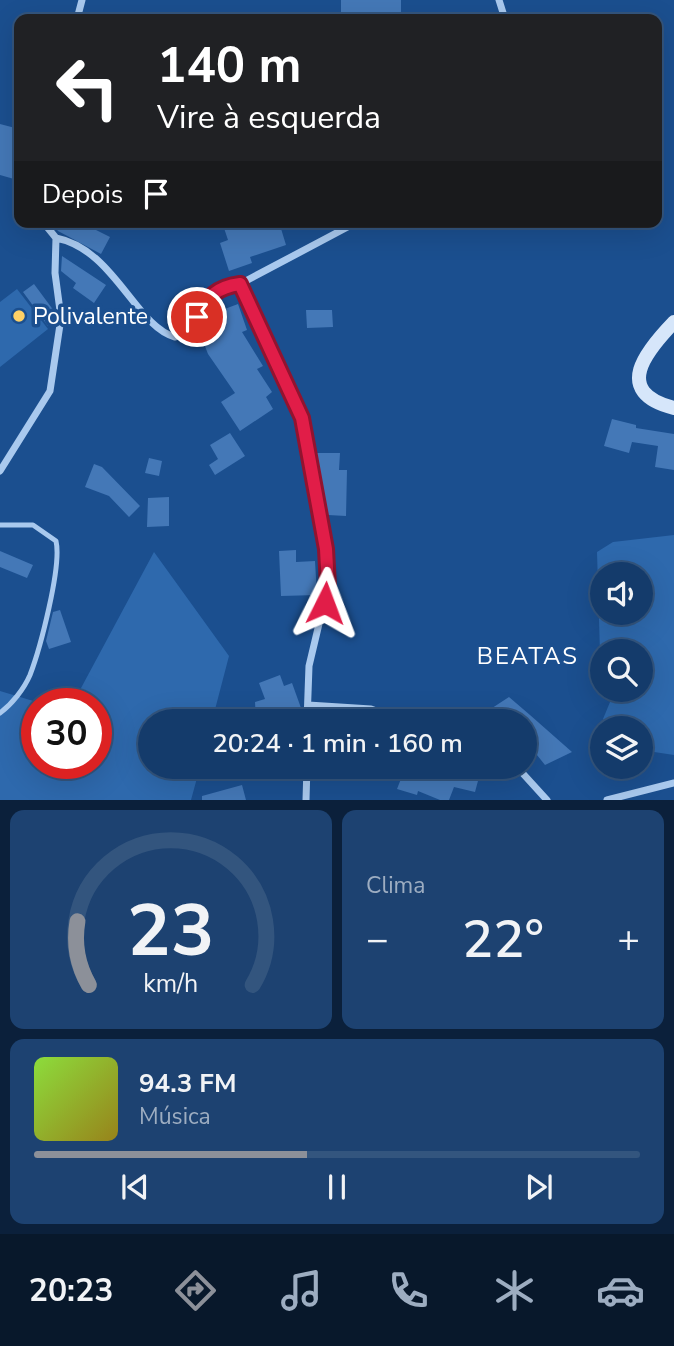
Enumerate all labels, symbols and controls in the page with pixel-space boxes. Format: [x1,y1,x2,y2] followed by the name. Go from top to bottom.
[157,32,301,99] text: 140 m
[42,42,133,133] icon: left
[157,96,381,139] text: Vire à esquerda
[137,175,175,213] icon: arrive
[42,177,123,212] text: Depois
[167,287,227,347] pin
[178,298,216,336] icon: arrive
[33,301,148,332] place label: Polivalente
[11,308,27,324] marker: Polivalente
[590,562,653,779] map controls
[590,562,653,625] button: sound
[288,566,362,640] position arrow
[590,639,653,702] button: search
[477,640,579,672] district label: BEATAS
[21,688,112,779] speed limit sign: 30
[590,716,653,779] button: layers
[212,726,463,761] text: 20:24 · 1 min · 160 m
[366,870,426,901] text: Clima
[127,882,215,982] text: 23
[462,904,544,975] text: 22°
[366,914,389,965] text: −
[617,914,640,965] text: +
[143,967,199,1001] text: km/h
[139,1066,236,1101] text: 94.3 FM
[139,1101,211,1132] text: Música
[116,1168,154,1206] icon: previous
[318,1168,356,1206] icon: pause
[520,1168,558,1206] icon: next
[171,1266,220,1315] icon: directions
[277,1266,326,1315] icon: music
[384,1266,433,1315] icon: phone
[490,1266,539,1315] icon: climate
[596,1266,645,1315] icon: car
[29,1269,113,1312] text: 20:23

